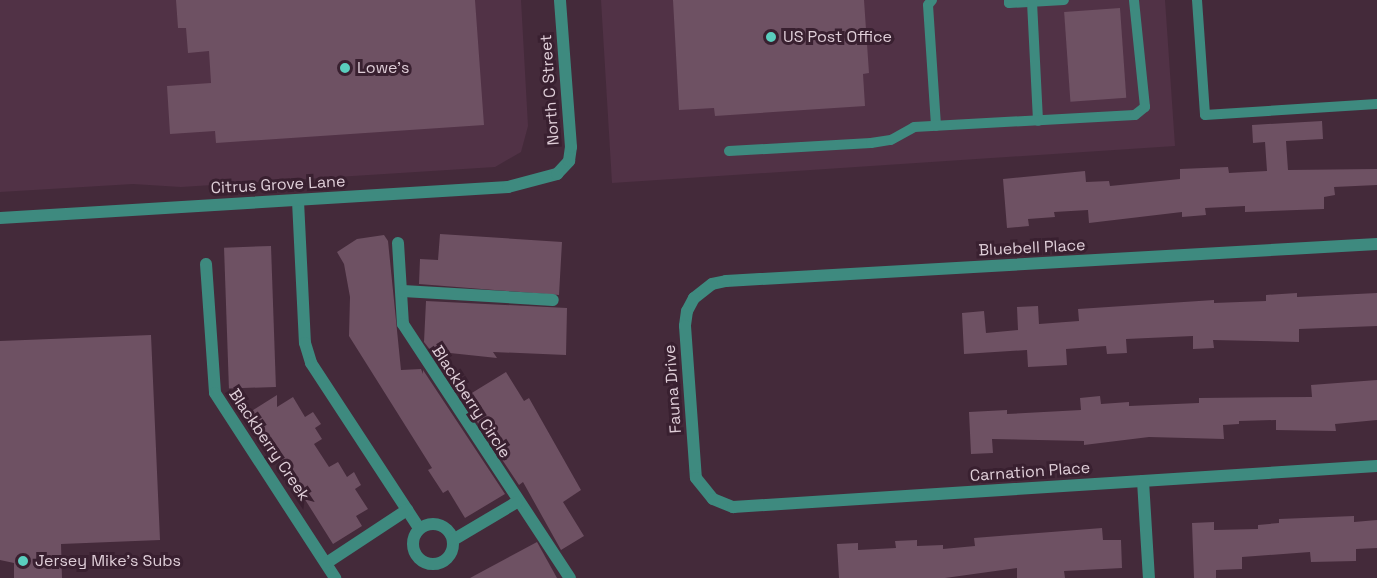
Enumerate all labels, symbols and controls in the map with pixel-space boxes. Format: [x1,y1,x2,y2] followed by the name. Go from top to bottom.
[783,27,892,47] place label: US Post Office
[764,30,778,44] marker: US Post Office
[537,34,563,146] street label: North C Street
[357,58,409,78] place label: Lowe's
[338,61,352,75] marker: Lowe's
[210,172,346,198] street label: Citrus Grove Lane
[978,236,1086,260] street label: Bluebell Place
[427,342,515,462] street label: Blackberry Circle
[660,344,686,434] street label: Fauna Drive
[224,385,314,505] street label: Blackberry Creek
[969,458,1091,486] street label: Carnation Place
[35,551,181,571] place label: Jersey Mike's Subs
[16,554,30,568] marker: Jersey Mike's Subs

